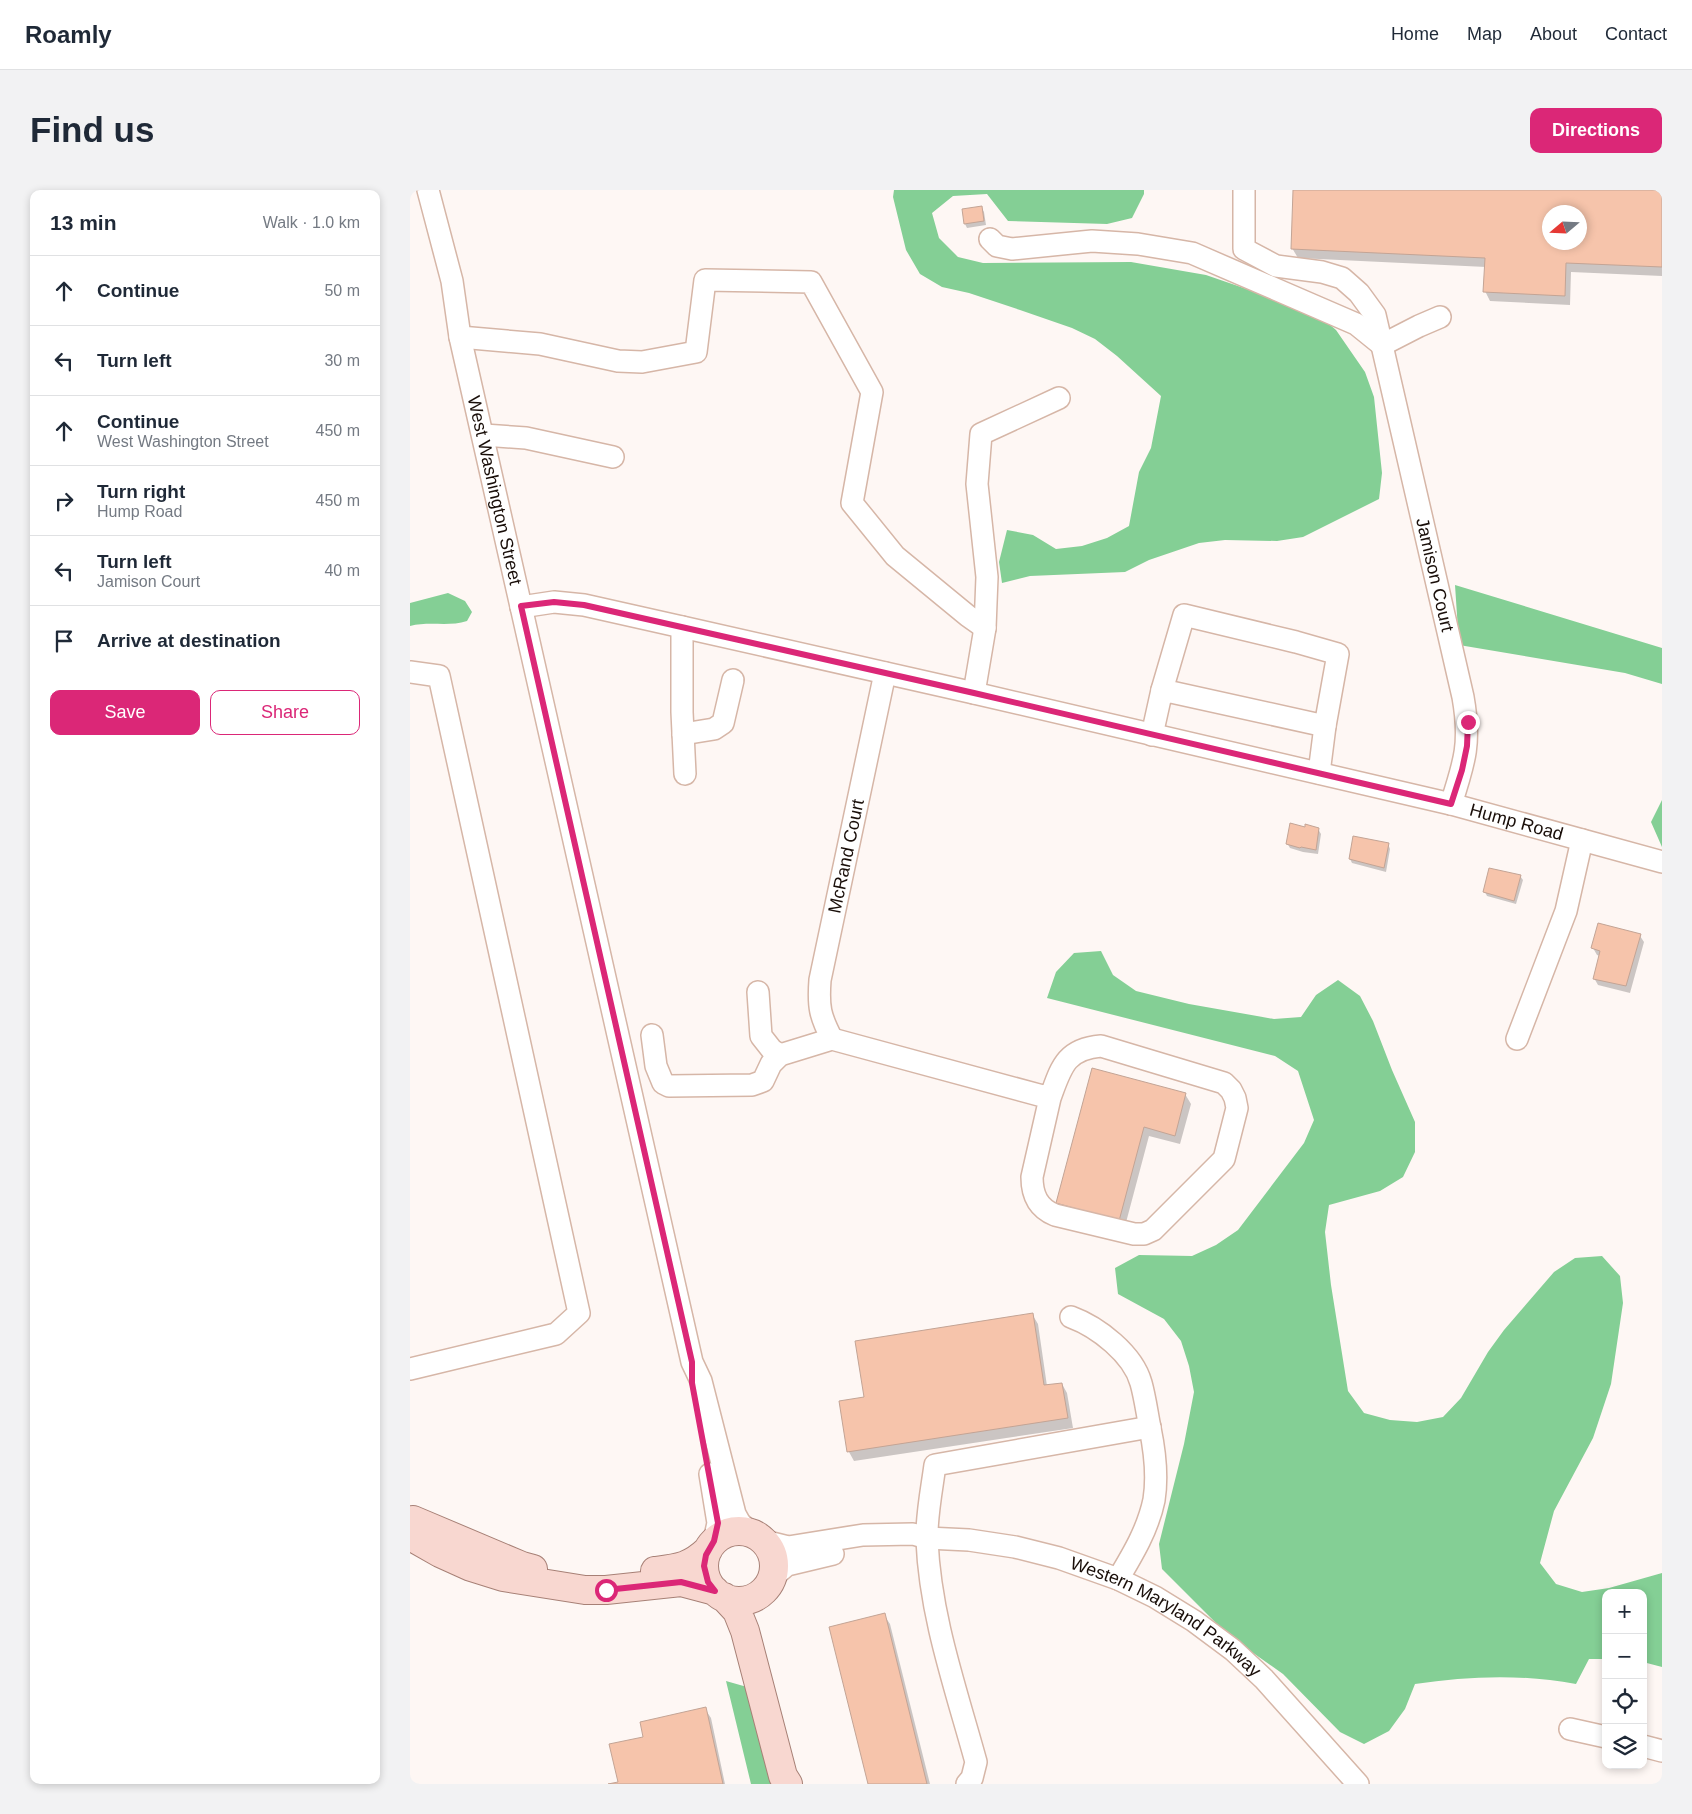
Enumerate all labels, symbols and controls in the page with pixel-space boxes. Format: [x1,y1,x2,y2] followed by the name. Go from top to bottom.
[25,21,112,48] text: Roamly
[1391,24,1439,44] text: Home
[1467,24,1502,44] text: Map
[1530,24,1577,44] text: About
[1605,24,1667,44] text: Contact
[1530,108,1662,153] button: Directions
[30,110,154,149] text: Find us
[1542,205,1587,250] north arrow
[50,211,117,234] text: 13 min
[263,214,360,231] text: Walk · 1.0 km
[50,277,78,305] icon: ahead
[97,280,179,301] text: Continue
[324,282,360,299] text: 50 m
[50,347,78,375] icon: left
[97,350,172,371] text: Turn left
[324,352,360,369] text: 30 m
[464,394,526,587] street label: West Washington Street
[97,411,179,432] text: Continue
[50,417,78,445] icon: ahead
[316,422,360,439] text: 450 m
[97,433,269,450] text: West Washington Street
[97,481,185,502] text: Turn right
[50,487,78,515] icon: right
[316,492,360,509] text: 450 m
[97,503,182,520] text: Hump Road
[1412,516,1458,634] street label: Jamison Court
[97,551,172,572] text: Turn left
[50,557,78,585] icon: left
[324,562,360,579] text: 40 m
[97,573,200,590] text: Jamison Court
[50,627,78,655] icon: arrive
[97,630,281,651] text: Arrive at destination
[50,690,200,735] button: Save
[210,690,360,735] button: Share
[1457,711,1480,734] route end
[824,797,868,915] street label: McRand Court
[1468,800,1565,844] street label: Hump Road
[1068,1553,1265,1681] street label: Western Maryland Parkway
[595,1579,618,1602] route start
[1602,1589,1647,1769] map controls
[1602,1589,1647,1634] button: +
[1602,1634,1647,1679] button: −
[1602,1679,1647,1724] button: locate
[1602,1724,1647,1769] button: layers

